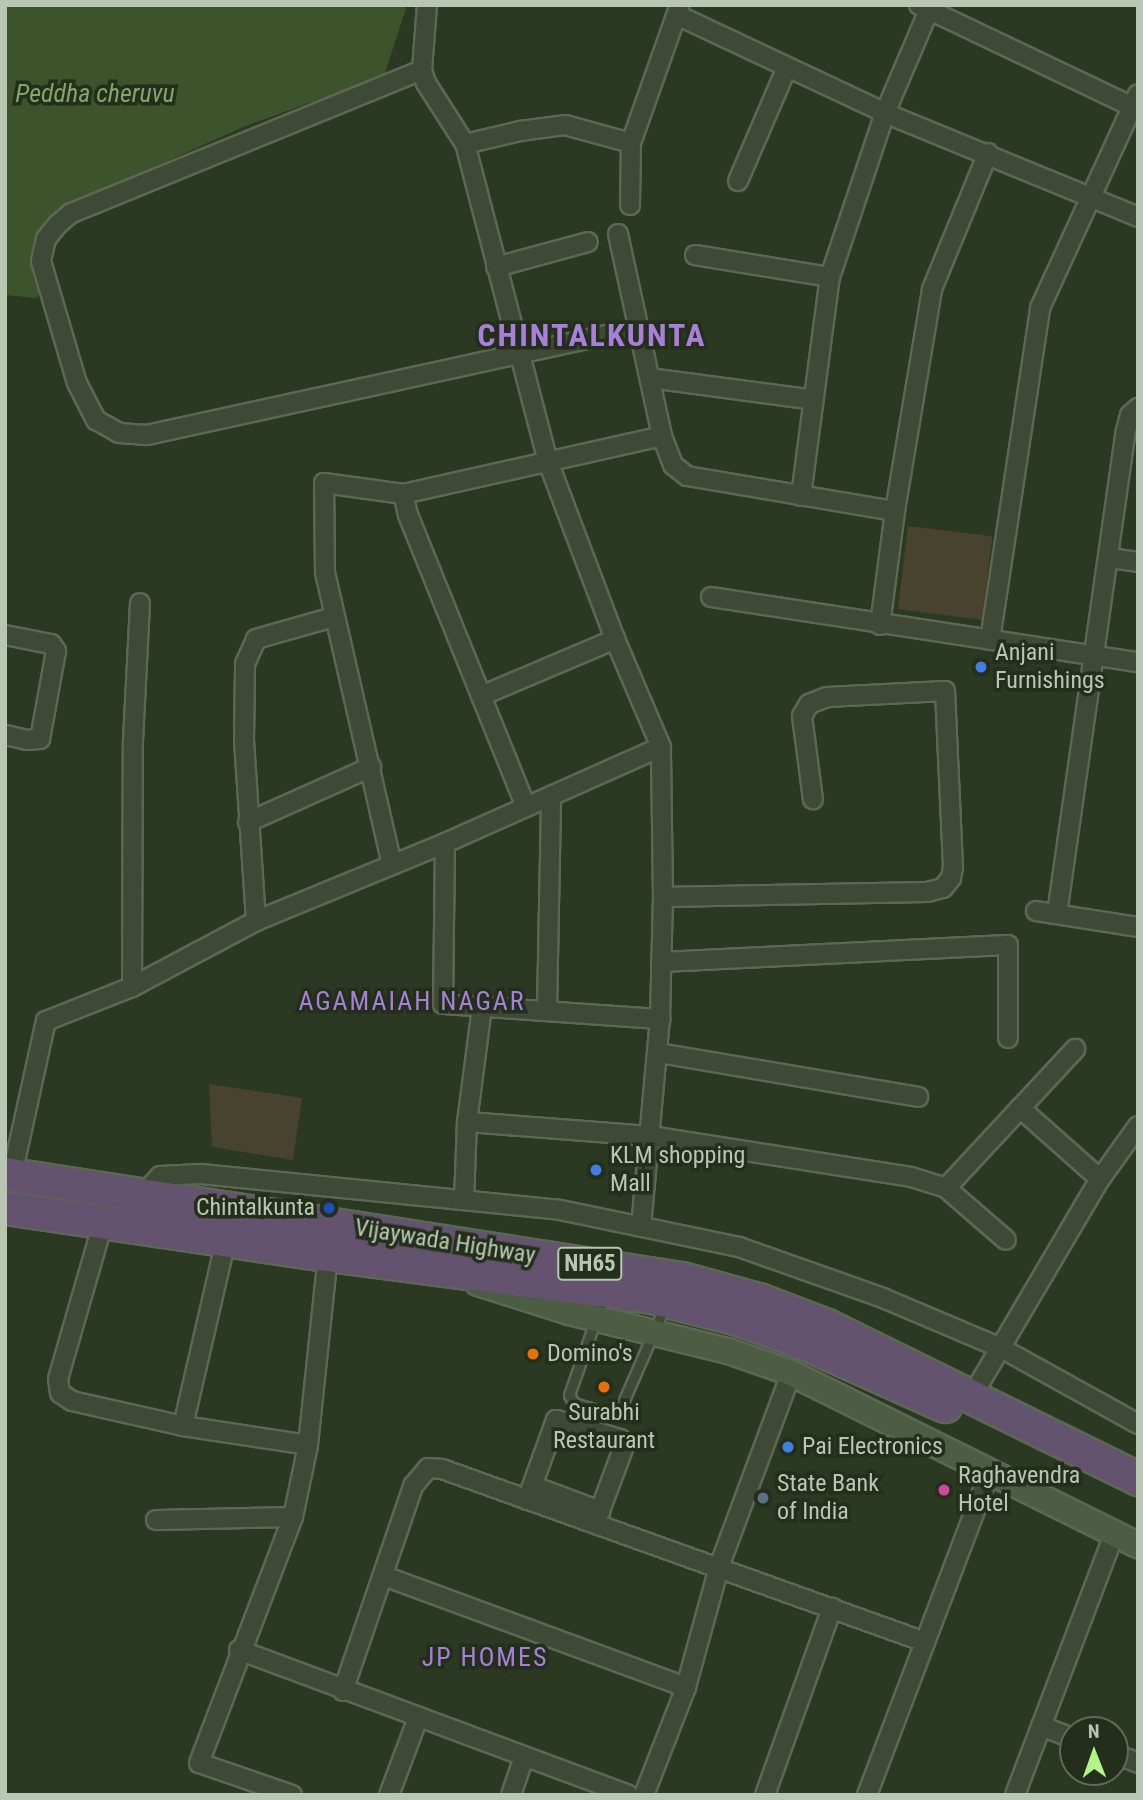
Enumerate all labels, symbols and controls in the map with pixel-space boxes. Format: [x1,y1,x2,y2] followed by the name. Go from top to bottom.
[15,78,175,110] water label: Peddha cheruvu
[479,316,705,354] district label: CHINTALKUNTA
[995,639,1105,695] place label: Anjani Furnishings
[973,659,989,675] marker: Anjani Furnishings
[300,986,524,1018] district label: AGAMAIAH NAGAR
[610,1142,745,1198] place label: KLM shopping Mall
[588,1162,604,1178] marker: KLM shopping Mall
[196,1194,315,1222] place label: Chintalkunta
[321,1200,337,1216] marker: Chintalkunta
[353,1214,537,1270] street label: Vijaywada Highway
[557,1245,623,1284] road number: NH65
[547,1340,633,1368] place label: Domino's
[525,1346,541,1362] marker: Domino's
[596,1379,612,1395] marker: Surabhi Restaurant
[553,1399,655,1455] place label: Surabhi Restaurant
[802,1433,943,1461] place label: Pai Electronics
[780,1439,796,1455] marker: Pai Electronics
[958,1462,1080,1518] place label: Raghavendra Hotel
[777,1470,879,1526] place label: State Bank of India
[936,1482,952,1498] marker: Raghavendra Hotel
[755,1490,771,1506] marker: State Bank of India
[423,1642,547,1674] district label: JP HOMES
[1059,1716,1129,1786] north arrow
[1088,1720,1100,1743] text: N

